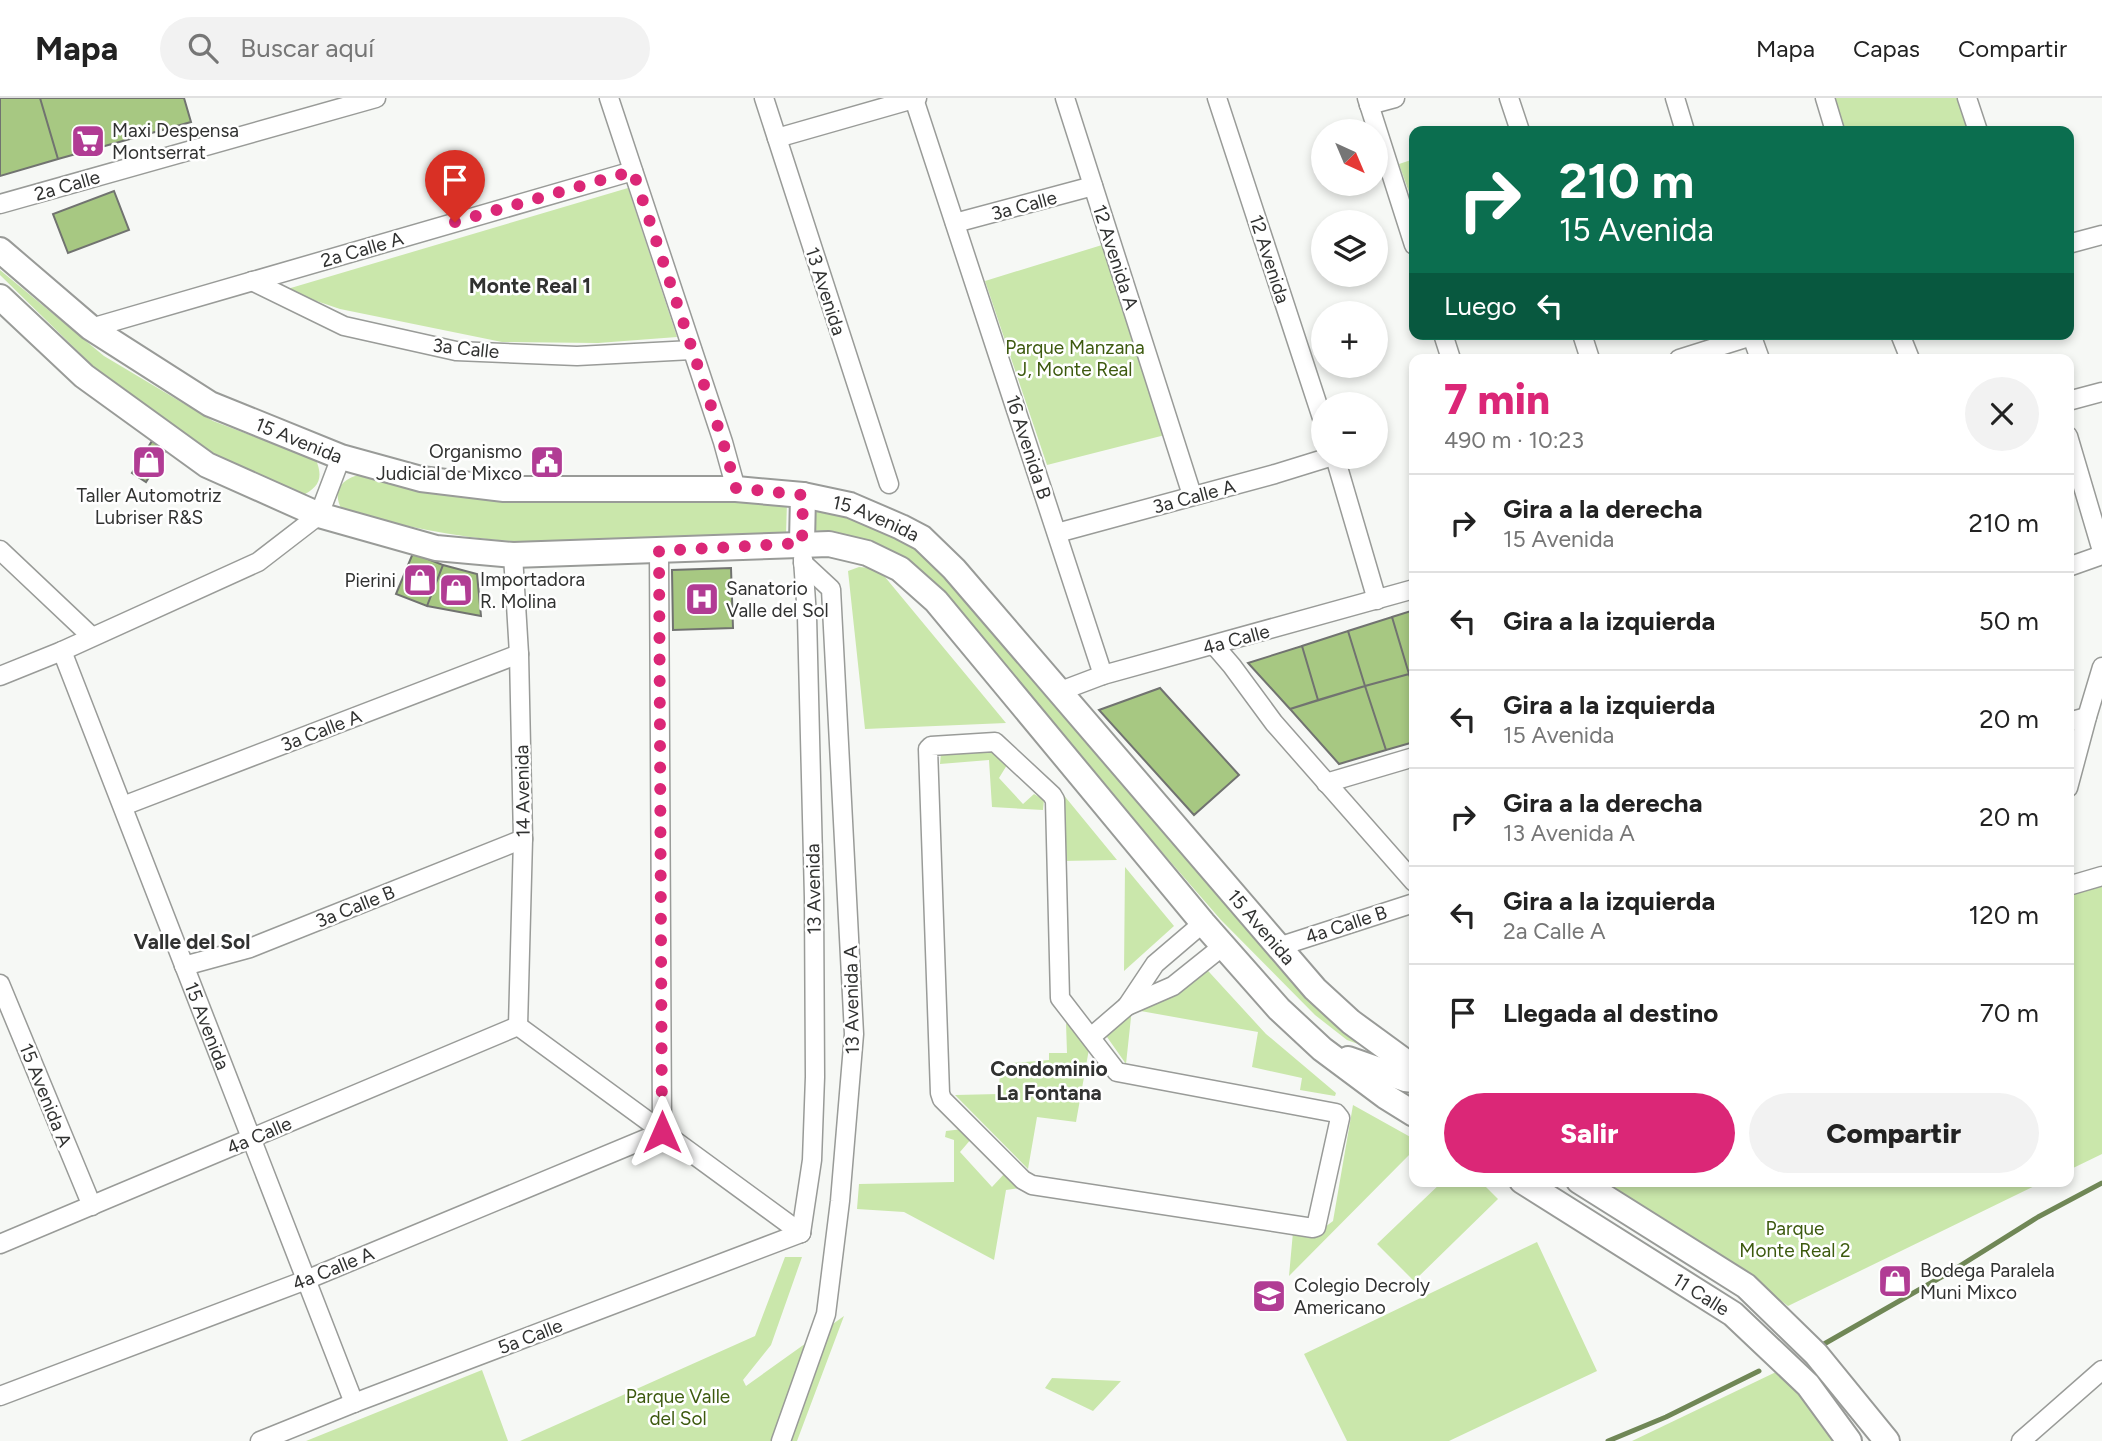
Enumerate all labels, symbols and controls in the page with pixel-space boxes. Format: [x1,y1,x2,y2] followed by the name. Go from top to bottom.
[160,17,650,80] search box
[35,29,118,68] text: Mapa
[184,29,222,67] icon: search
[240,32,374,64] text: Buscar aquí
[1756,34,1815,63] text: Mapa
[1853,34,1920,63] text: Capas
[1958,34,2067,63] text: Compartir
[112,119,239,164] place label: Maxi Despensa Montserrat
[1311,119,1388,196] north arrow
[1311,119,1388,469] map controls
[69,122,107,160] supermarket icon: Maxi Despensa Montserrat
[425,150,485,222] pin
[1559,151,1694,210] text: 210 m
[1444,154,1535,245] icon: right
[436,161,474,199] icon: arrive
[32,165,103,206] street label: 2a Calle
[989,186,1059,225] street label: 3a Calle
[1088,202,1143,313] street label: 12 Avenida A
[1311,210,1388,287] button: layers
[1559,211,1714,249] text: 15 Avenida
[1244,212,1295,306] street label: 12 Avenida
[318,227,406,272] street label: 2a Calle A
[800,244,851,338] street label: 13 Avenida
[469,273,591,298] district label: Monte Real 1
[1531,287,1569,325] icon: left
[1444,290,1517,322] text: Luego
[1311,301,1388,378] button: +
[432,334,500,363] street label: 3a Calle
[1005,336,1145,381] park label: Parque Manzana J, Monte Real
[1444,374,1550,425] text: 7 min
[1965,377,2039,451] button: close
[1001,392,1056,502] street label: 16 Avenida B
[1311,392,1388,469] button: −
[252,413,346,468] street label: 15 Avenida
[1444,426,1584,454] text: 490 m · 10:23
[376,440,522,485] place label: Organismo Judicial de Mixco
[130,443,168,481] shop icon: Taller Automotriz Lubriser R&S
[528,443,566,481] public building icon: Organismo Judicial de Mixco
[1150,474,1238,519] street label: 3a Calle A
[76,484,222,529] place label: Taller Automotriz Lubriser R&S
[831,491,923,547] street label: 15 Avenida
[1503,493,1703,525] text: Gira a la derecha
[1444,504,1482,542] icon: right
[1969,507,2039,539] text: 210 m
[1503,525,1614,553] text: 15 Avenida
[401,561,439,599] shop icon: Pierini
[480,568,585,613] place label: Importadora R. Molina
[344,569,396,592] place label: Pierini
[437,571,475,609] shop icon: Importadora R. Molina
[726,577,829,622] place label: Sanatorio Valle del Sol
[683,580,721,618] hospital icon: Sanatorio Valle del Sol
[1444,602,1482,640] icon: left
[1503,605,1715,637] text: Gira a la izquierda
[1979,605,2039,637] text: 50 m
[1200,620,1272,659] street label: 4a Calle
[1503,689,1715,721] text: Gira a la izquierda
[1444,700,1482,738] icon: left
[1979,703,2039,735] text: 20 m
[278,705,365,756] street label: 3a Calle A
[1503,721,1614,749] text: 15 Avenida
[510,744,535,838] street label: 14 Avenida
[1503,787,1703,819] text: Gira a la derecha
[1444,798,1482,836] icon: right
[1979,801,2039,833] text: 20 m
[1503,819,1635,847] text: 13 Avenida A
[801,843,826,935] street label: 13 Avenida
[312,880,398,933] street label: 3a Calle B
[1223,885,1300,970] street label: 15 Avenida
[1503,885,1715,917] text: Gira a la izquierda
[1444,896,1482,934] icon: left
[1969,899,2039,931] text: 120 m
[1302,900,1390,948] street label: 4a Calle B
[1503,917,1606,945] text: 2a Calle A
[134,929,250,954] district label: Valle del Sol
[839,945,864,1055] street label: 13 Avenida A
[180,979,234,1073] street label: 15 Avenida
[1444,994,1482,1032] icon: arrive
[1503,997,1718,1029] text: Llegada al destino
[1980,997,2039,1029] text: 70 m
[14,1040,77,1150] street label: 15 Avenida A
[990,1056,1108,1105] district label: Condominio La Fontana
[1444,1093,1735,1173] button: Salir
[1749,1093,2039,1173] button: Compartir
[625,1095,699,1169] position arrow
[223,1112,295,1159] street label: 4a Calle
[1739,1217,1851,1262] park label: Parque Monte Real 2
[289,1242,377,1295] street label: 4a Calle A
[1920,1259,2055,1304] place label: Bodega Paralela Muni Mixco
[1876,1262,1914,1300] shop icon: Bodega Paralela Muni Mixco
[1668,1268,1734,1321] street label: 11 Calle
[1294,1274,1430,1319] place label: Colegio Decroly Americano
[1250,1277,1288,1315] school or university icon: Colegio Decroly Americano
[495,1314,566,1359] street label: 5a Calle
[626,1385,730,1430] park label: Parque Valle del Sol

